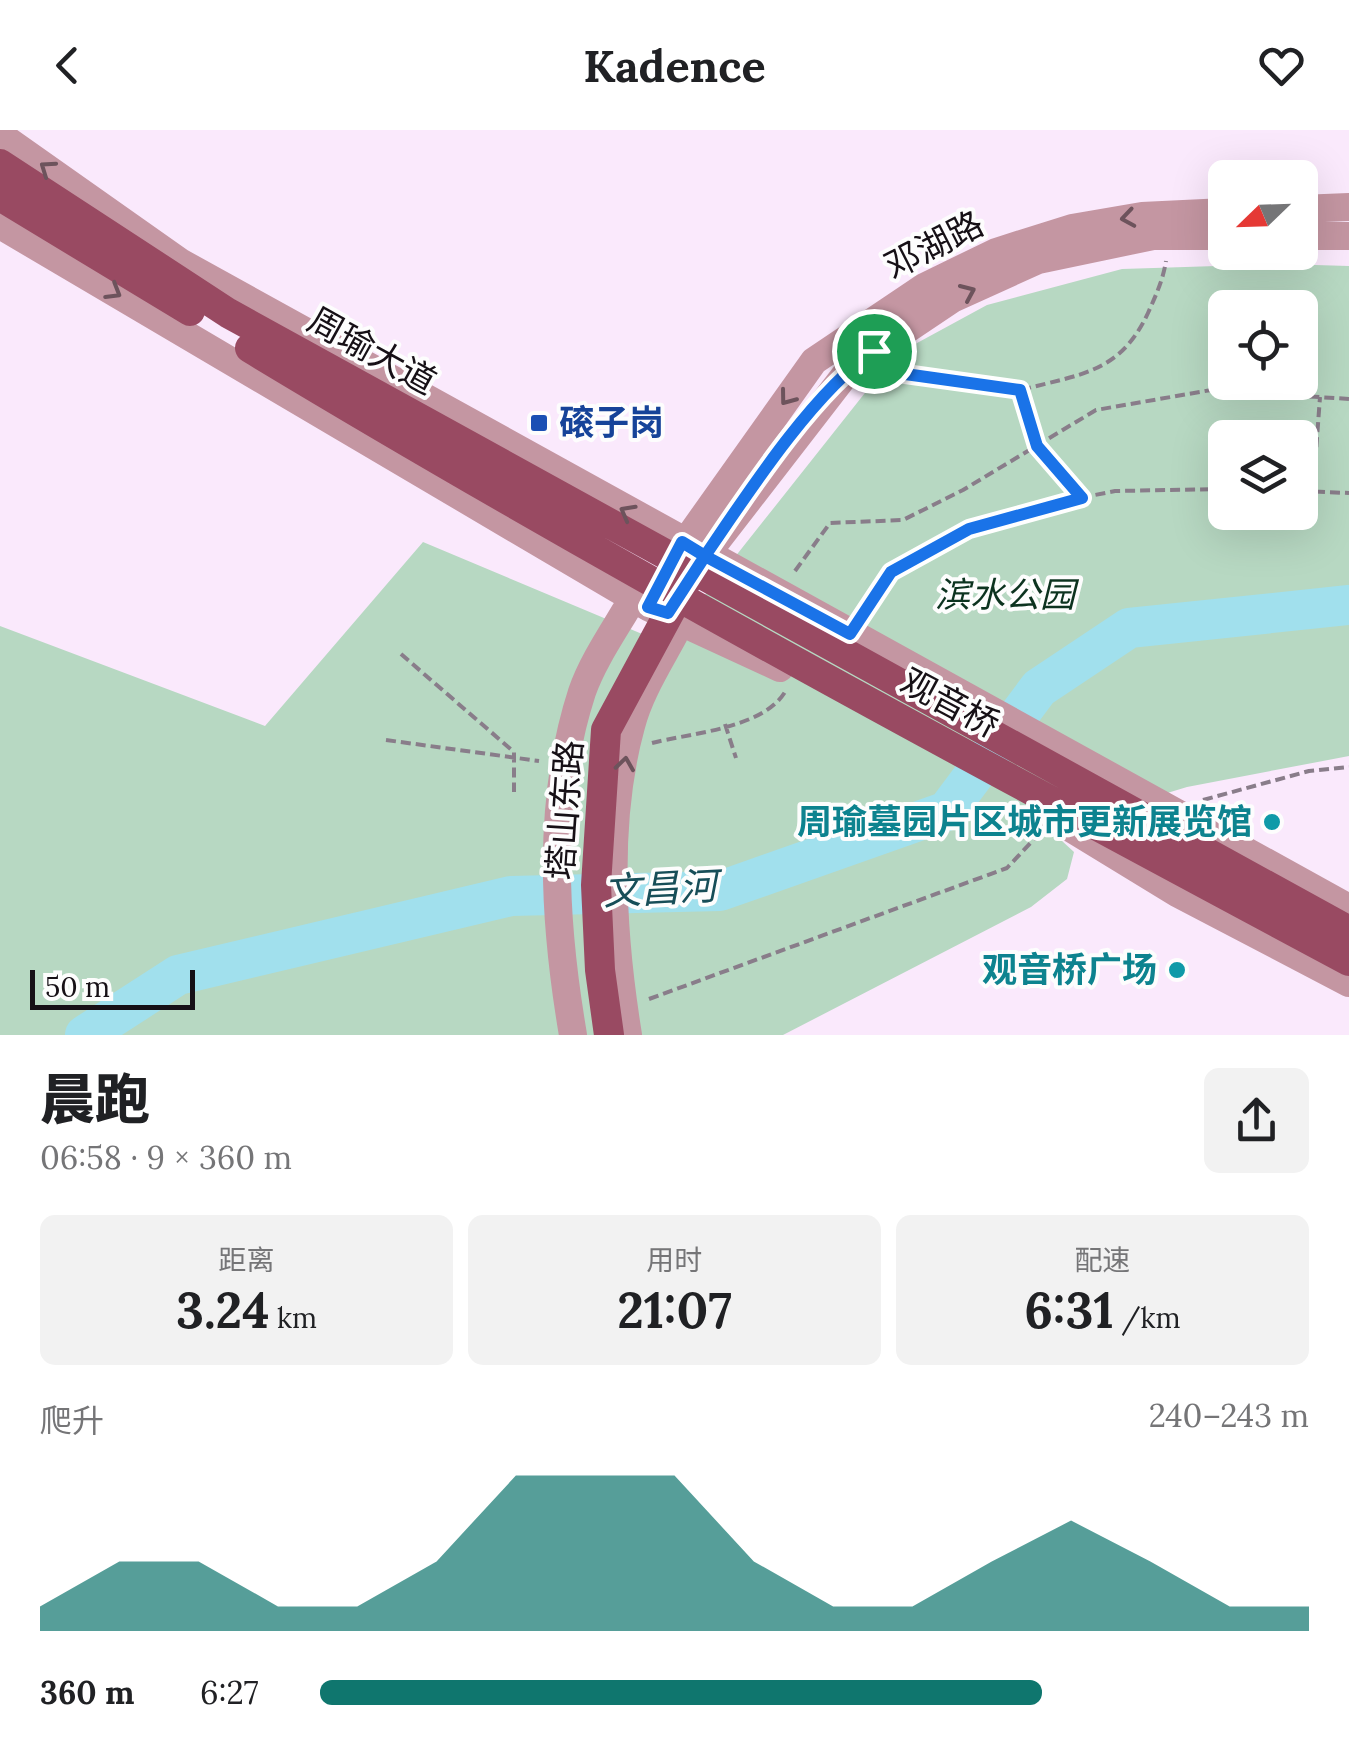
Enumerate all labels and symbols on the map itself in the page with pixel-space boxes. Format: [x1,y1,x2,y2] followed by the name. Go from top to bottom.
[1208,160,1318,270] north arrow
[39,162,58,180] one-way arrow
[877,201,991,288] street label: 邓湖路
[1120,207,1136,228] one-way arrow
[103,280,121,299] one-way arrow
[958,284,976,304] one-way arrow
[300,297,444,404] street label: 周瑜大道
[832,309,917,394] pin
[781,387,798,405] one-way arrow
[559,400,664,445] place label: 磙子岗
[528,412,550,434] marker: 磙子岗
[620,504,638,524] one-way arrow
[935,572,1080,617] park label: 滨水公园
[893,658,1007,747] street label: 观音桥
[537,739,592,881] street label: 塔山东路
[614,756,635,772] one-way arrow
[797,799,1252,844] place label: 周瑜墓园片区城市更新展览馆
[1261,811,1283,833] marker: 周瑜墓园片区城市更新展览馆
[602,861,725,915] water label: 文昌河
[982,947,1157,992] place label: 观音桥广场
[1166,959,1188,981] marker: 观音桥广场
[30,965,195,1010] scale bar

